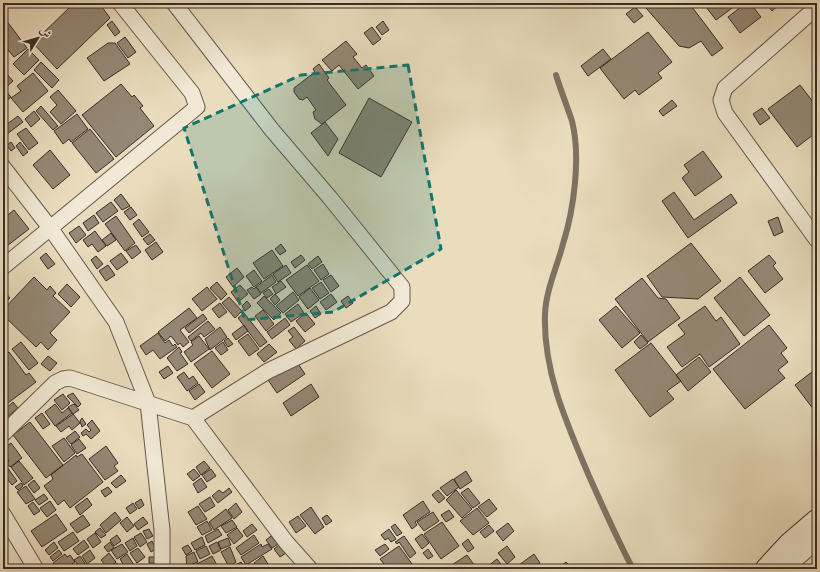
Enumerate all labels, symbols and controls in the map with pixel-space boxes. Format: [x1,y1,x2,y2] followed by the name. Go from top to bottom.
[18,18,58,58] north arrow
[36,24,54,41] text: ش

